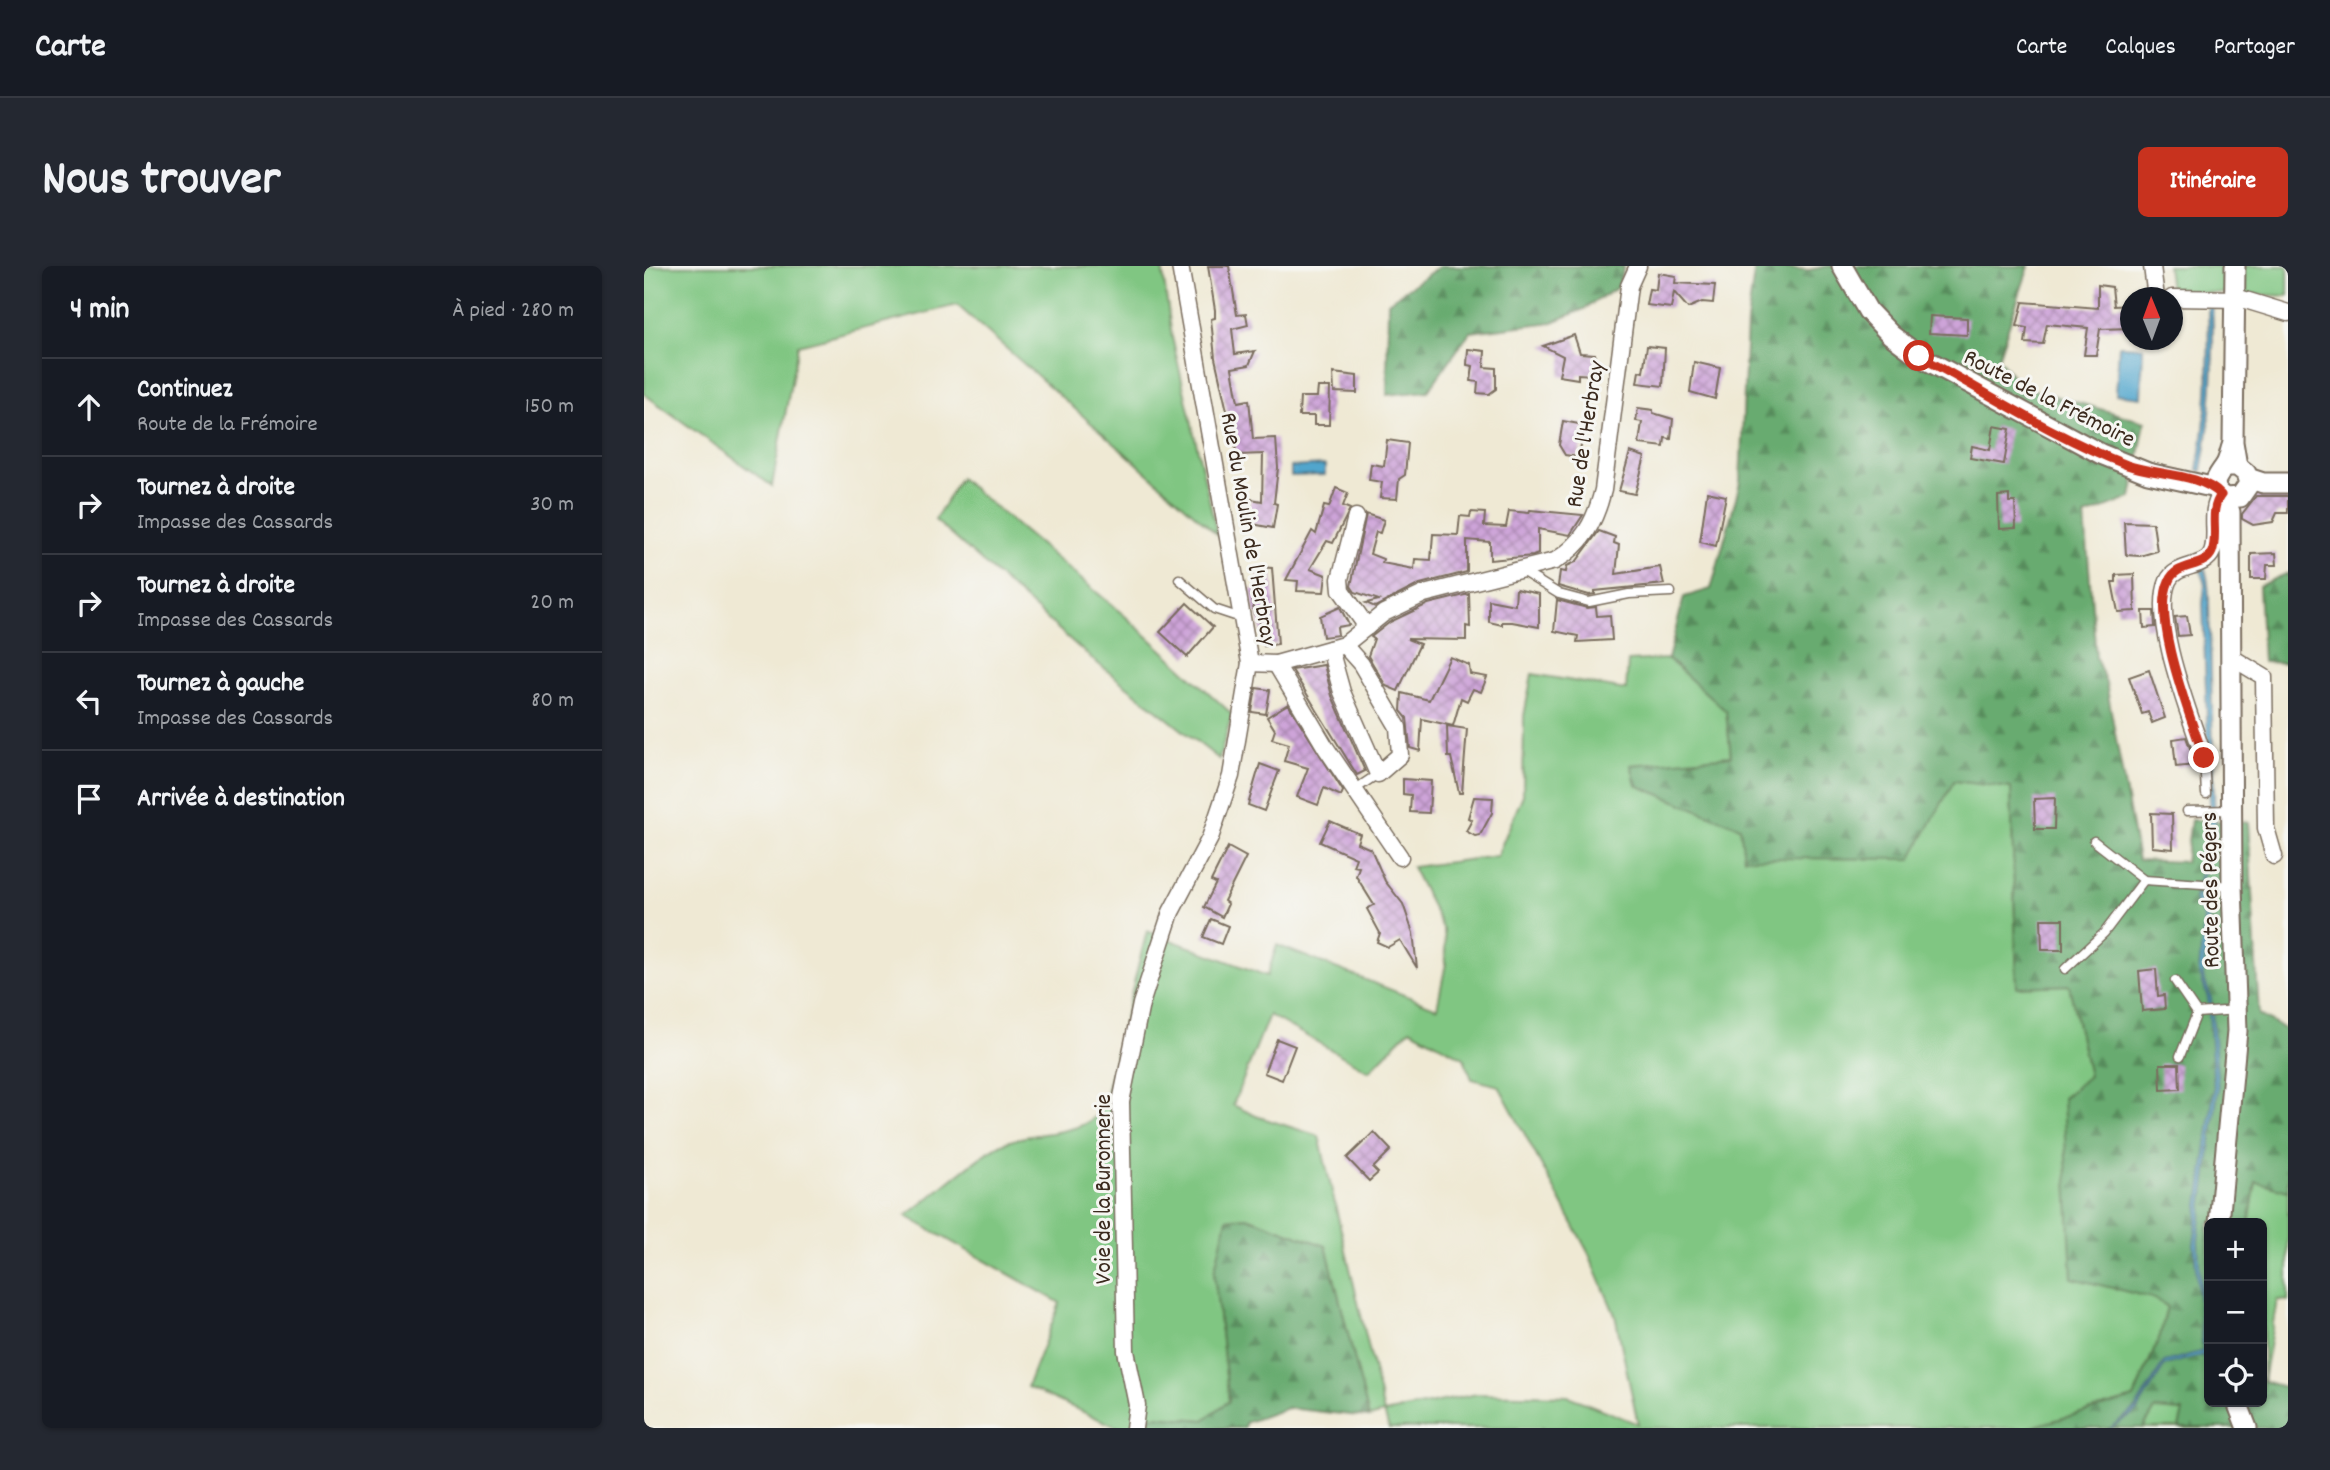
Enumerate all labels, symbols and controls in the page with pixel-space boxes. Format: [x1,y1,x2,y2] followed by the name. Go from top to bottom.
[35,25,106,72] text: Carte
[2016,31,2067,65] text: Carte
[2105,31,2176,65] text: Calques
[2214,31,2295,65] text: Partager
[42,147,280,217] text: Nous trouver
[2138,147,2288,217] button: Itinéraire
[2120,287,2183,350] north arrow
[70,290,129,333] text: 4 min
[452,295,574,328] text: À pied · 280 m
[1903,340,1934,371] route start
[1957,342,2140,458] street label: Route de la Frémoire
[1559,358,1616,510] street label: Rue de l'Herbray
[137,372,232,409] text: Continuez
[70,388,108,426] icon: ahead
[525,391,574,424] text: 150 m
[137,409,318,442] text: Route de la Frémoire
[1210,410,1285,650] street label: Rue du Moulin de l'Herbray
[137,470,295,507] text: Tournez à droite
[70,486,108,524] icon: right
[530,489,574,522] text: 30 m
[137,507,333,540] text: Impasse des Cassards
[137,568,295,605] text: Tournez à droite
[70,584,108,622] icon: right
[530,587,574,620] text: 20 m
[137,605,333,638] text: Impasse des Cassards
[137,666,304,703] text: Tournez à gauche
[70,682,108,720] icon: left
[531,685,574,718] text: 80 m
[137,703,333,736] text: Impasse des Cassards
[2188,742,2219,773] route end
[70,780,108,818] icon: arrive
[137,781,345,818] text: Arrivée à destination
[2194,811,2230,968] street label: Route des Pégers
[1088,1094,1122,1284] street label: Voie de la Buronnerie
[2204,1218,2267,1407] map controls
[2204,1218,2267,1281] button: +
[2204,1281,2267,1344] button: −
[2204,1344,2267,1407] button: locate

